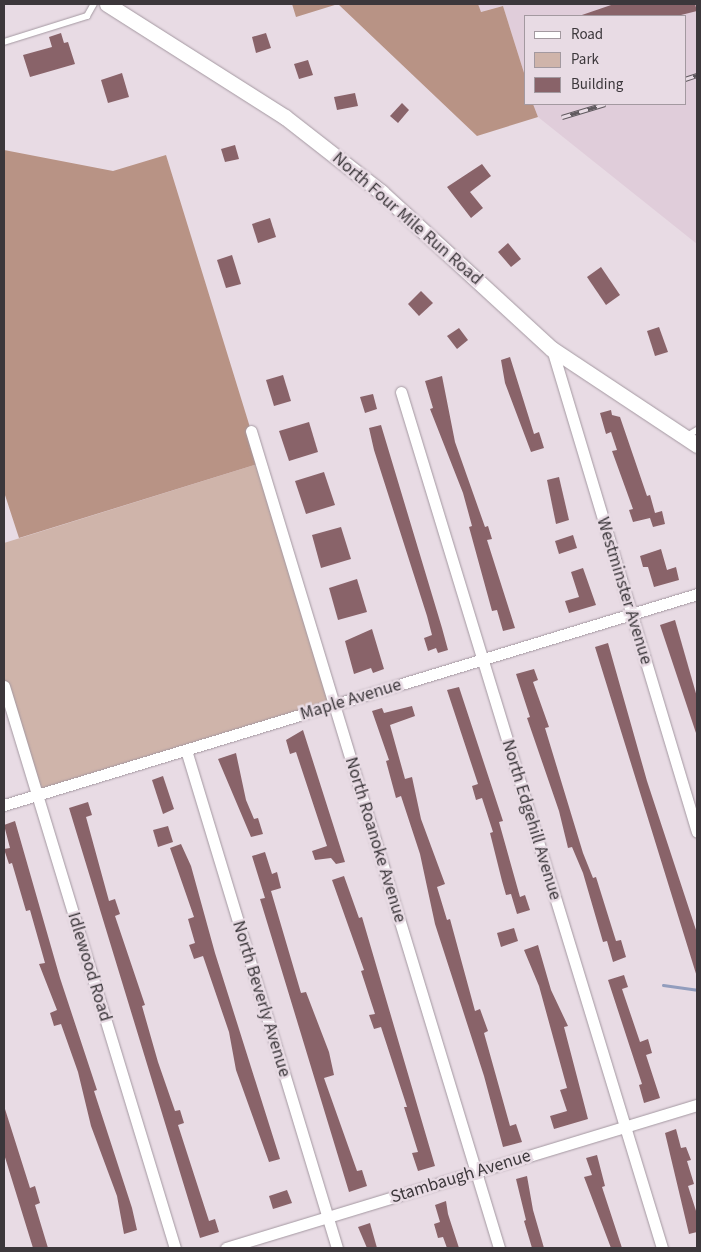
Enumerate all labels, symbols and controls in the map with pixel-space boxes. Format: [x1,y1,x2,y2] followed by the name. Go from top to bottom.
[524,15,686,105] legend
[571,24,603,45] text: Road
[571,49,599,70] text: Park
[571,74,623,95] text: Building
[327,148,487,290] street label: North Four Mile Run Road
[591,515,657,667] street label: Westminster Avenue
[298,674,404,726] street label: Maple Avenue
[496,737,566,903] street label: North Edgehill Avenue
[340,755,410,925] street label: North Roanoke Avenue
[62,910,116,1024] street label: Idlewood Road
[227,918,295,1080] street label: North Beverly Avenue
[388,1145,534,1209] street label: Stambaugh Avenue

